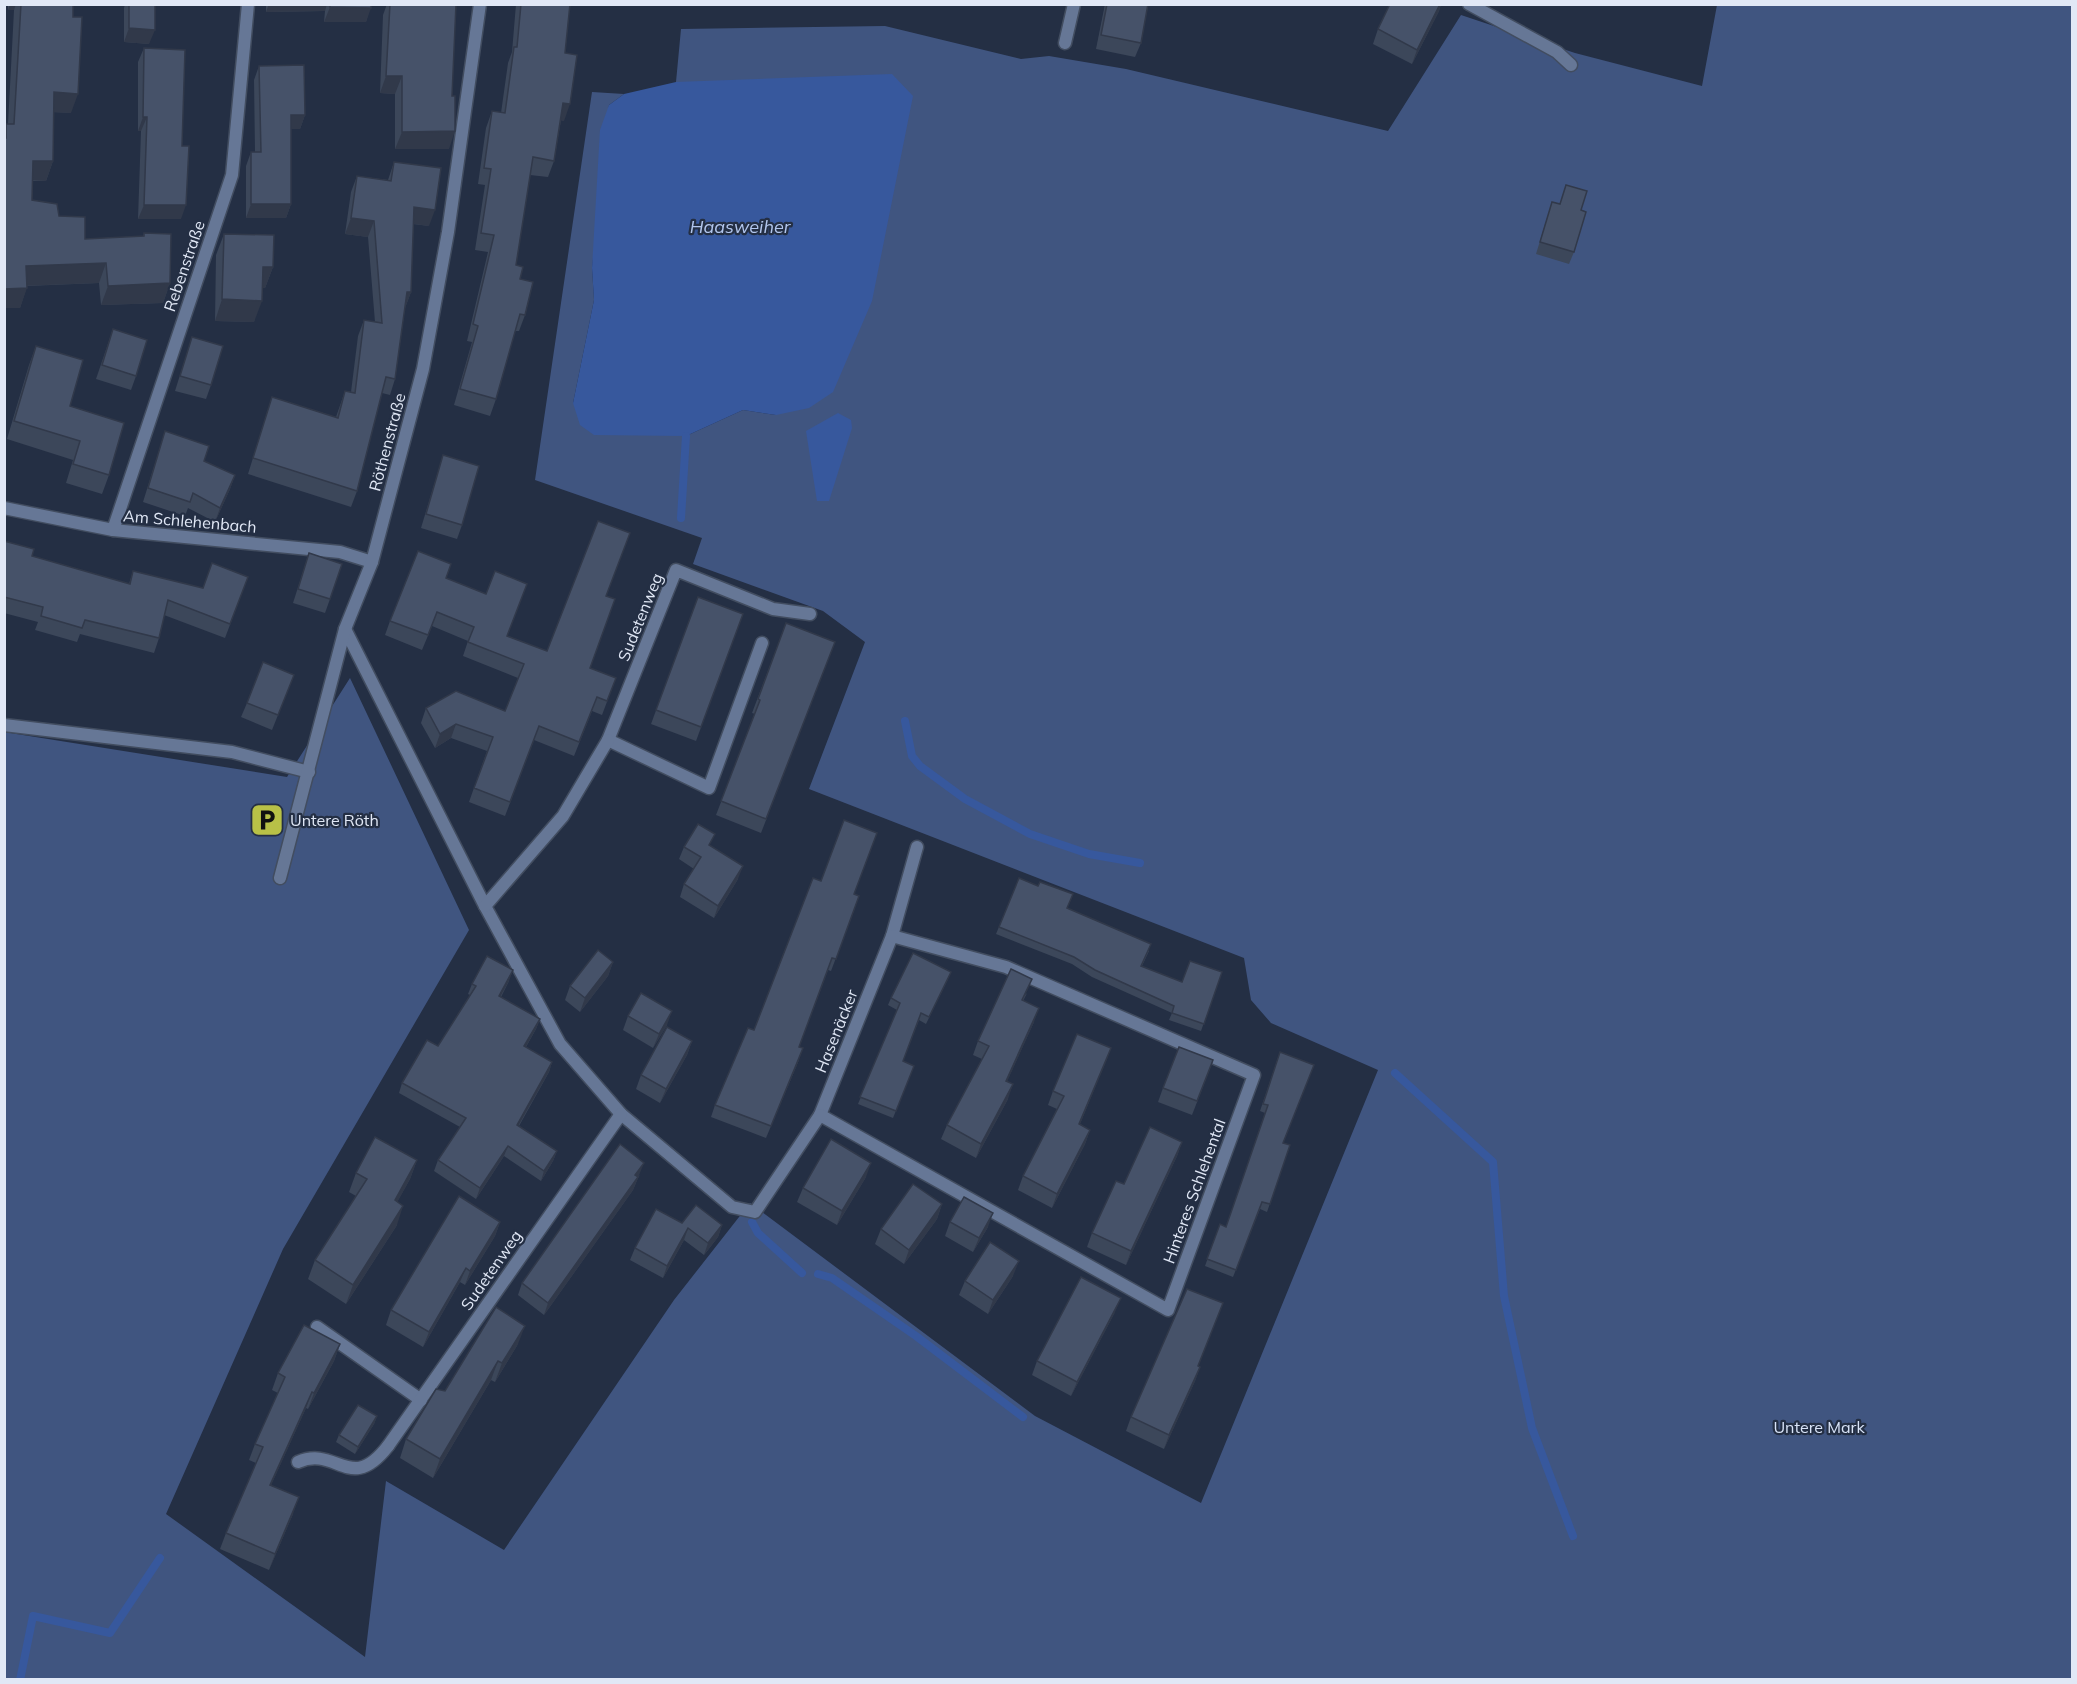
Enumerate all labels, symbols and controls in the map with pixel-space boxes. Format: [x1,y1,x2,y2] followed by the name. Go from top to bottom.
[690,215,792,238] water label: Haasweiher
[159,218,209,314] street label: Rebenstraße
[364,391,410,493] street label: Röthenstraße
[123,505,257,537] street label: Am Schlehenbach
[613,570,667,664] street label: Sudetenweg
[249,802,285,838] parking icon: Untere Röth
[290,810,379,830] place label: Untere Röth
[810,986,862,1076] street label: Hasenäcker
[1159,1116,1229,1266] street label: Hinteres Schlehental
[456,1226,526,1314] street label: Sudetenweg
[1773,1417,1865,1437] park label: Untere Mark

